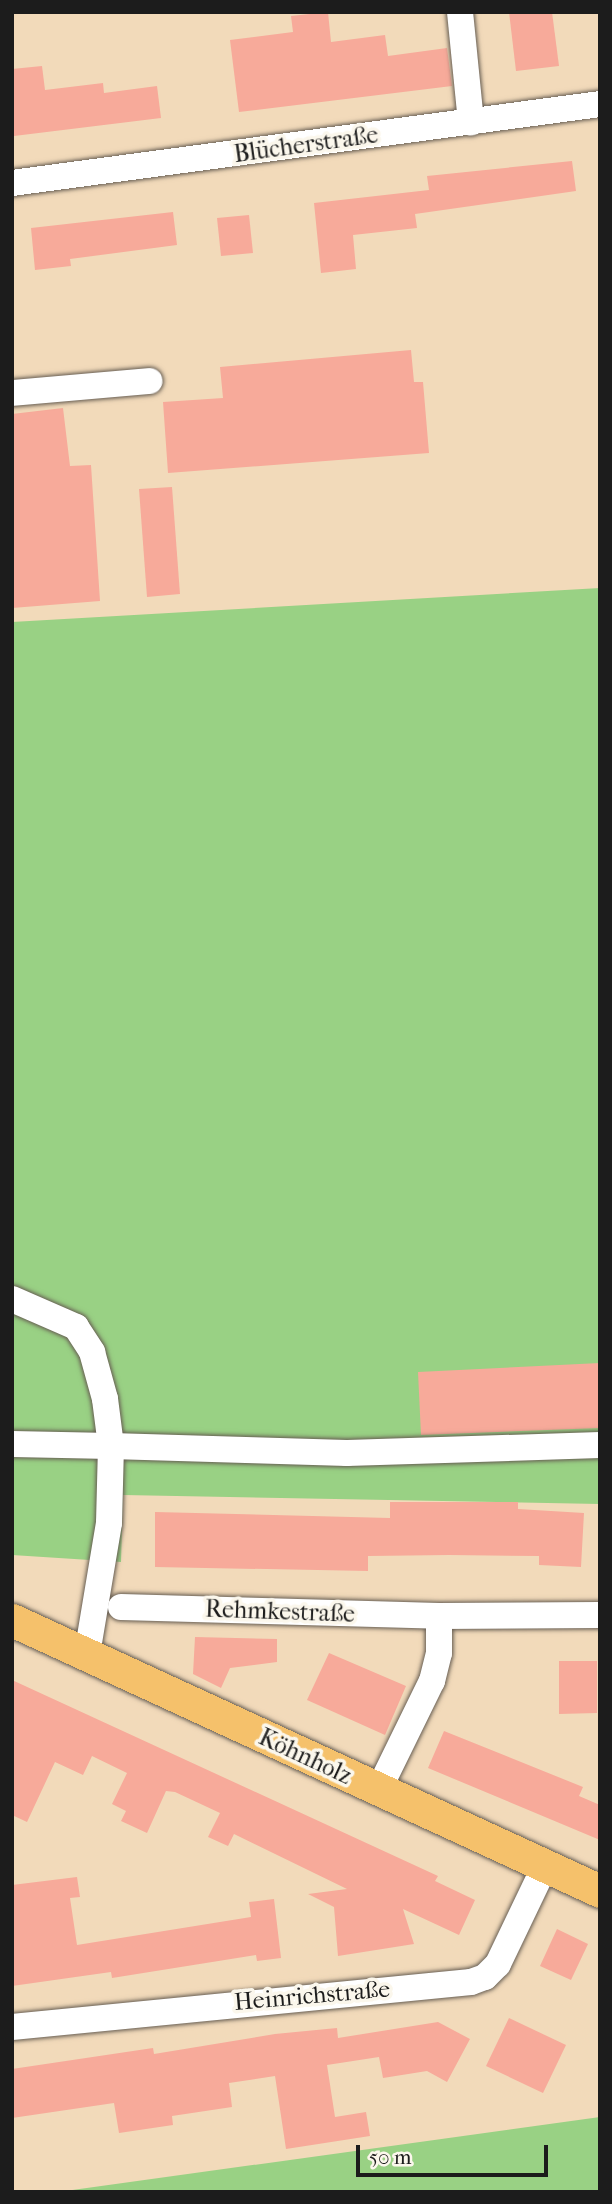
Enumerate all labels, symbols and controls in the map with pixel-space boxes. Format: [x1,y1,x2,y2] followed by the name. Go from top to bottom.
[232,121,380,169] street label: Blücherstraße
[205,1595,355,1629] street label: Rehmkestraße
[254,1723,356,1791] street label: Köhnholz
[233,1975,391,2017] street label: Heinrichstraße
[360,2130,552,2174] scale bar
[369,2145,412,2169] text: 50 m

